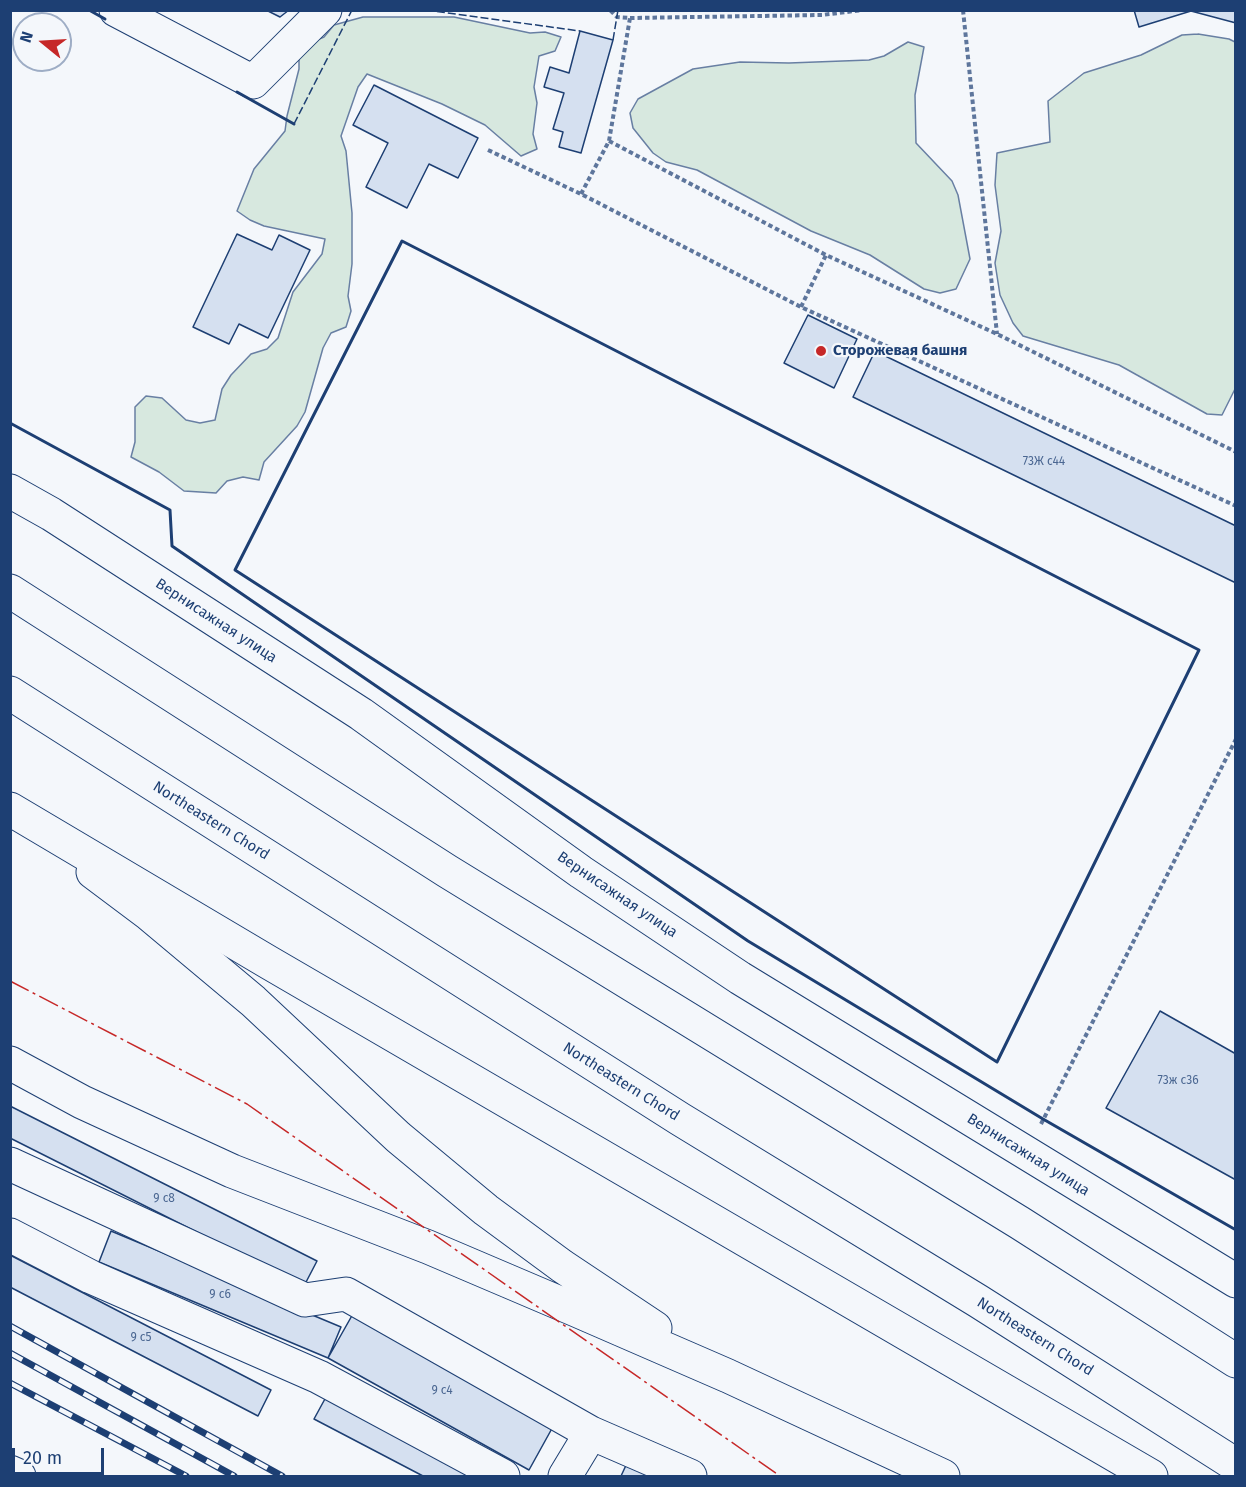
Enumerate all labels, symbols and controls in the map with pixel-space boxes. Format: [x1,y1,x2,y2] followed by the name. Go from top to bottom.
[12,12,72,72] north arrow
[16,29,37,45] text: N
[833,342,967,360] place label: Сторожевая башня
[814,344,828,358] marker: Сторожевая башня
[1023,455,1065,469] house number: 73Ж с44
[152,575,280,667] street label: Вернисажная улица
[149,778,273,864] street label: Northeastern Chord
[553,848,681,942] street label: Вернисажная улица
[559,1039,683,1125] street label: Northeastern Chord
[1157,1074,1199,1088] house number: 73ж с36
[963,1110,1093,1200] street label: Вернисажная улица
[153,1192,175,1206] house number: 9 c8
[209,1288,231,1302] house number: 9 c6
[973,1294,1097,1380] street label: Northeastern Chord
[130,1331,152,1345] house number: 9 c5
[431,1384,453,1398] house number: 9 c4
[15,1436,106,1474] scale bar
[23,1447,62,1469] text: 20 m

